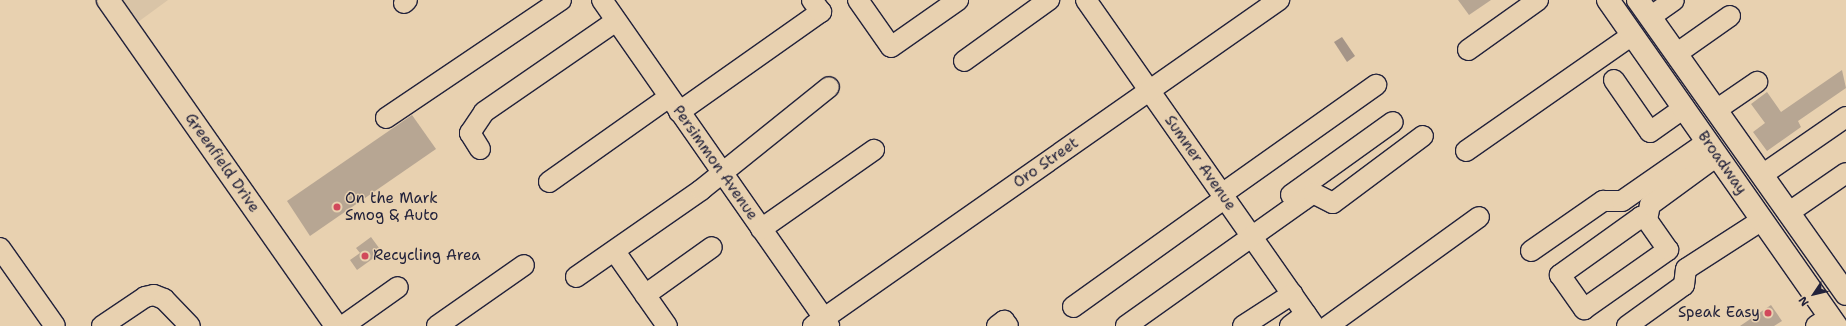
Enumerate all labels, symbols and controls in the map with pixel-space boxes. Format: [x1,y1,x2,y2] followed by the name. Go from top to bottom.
[669,102,761,224] street label: Persimmon Avenue
[181,110,263,216] street label: Greenfield Drive
[1161,112,1239,214] street label: Sumner Avenue
[1694,128,1750,198] street label: Broadway
[1010,134,1082,192] street label: Oro Street
[345,189,438,224] place label: On the Mark Smog & Auto
[332,202,342,212] marker: On the Mark Smog & Auto
[373,247,481,265] place label: Recycling Area
[360,251,370,261] marker: Recycling Area
[1794,274,1834,314] north arrow
[1795,293,1812,309] text: N
[1678,304,1760,322] place label: Speak Easy
[1763,308,1773,318] marker: Speak Easy

